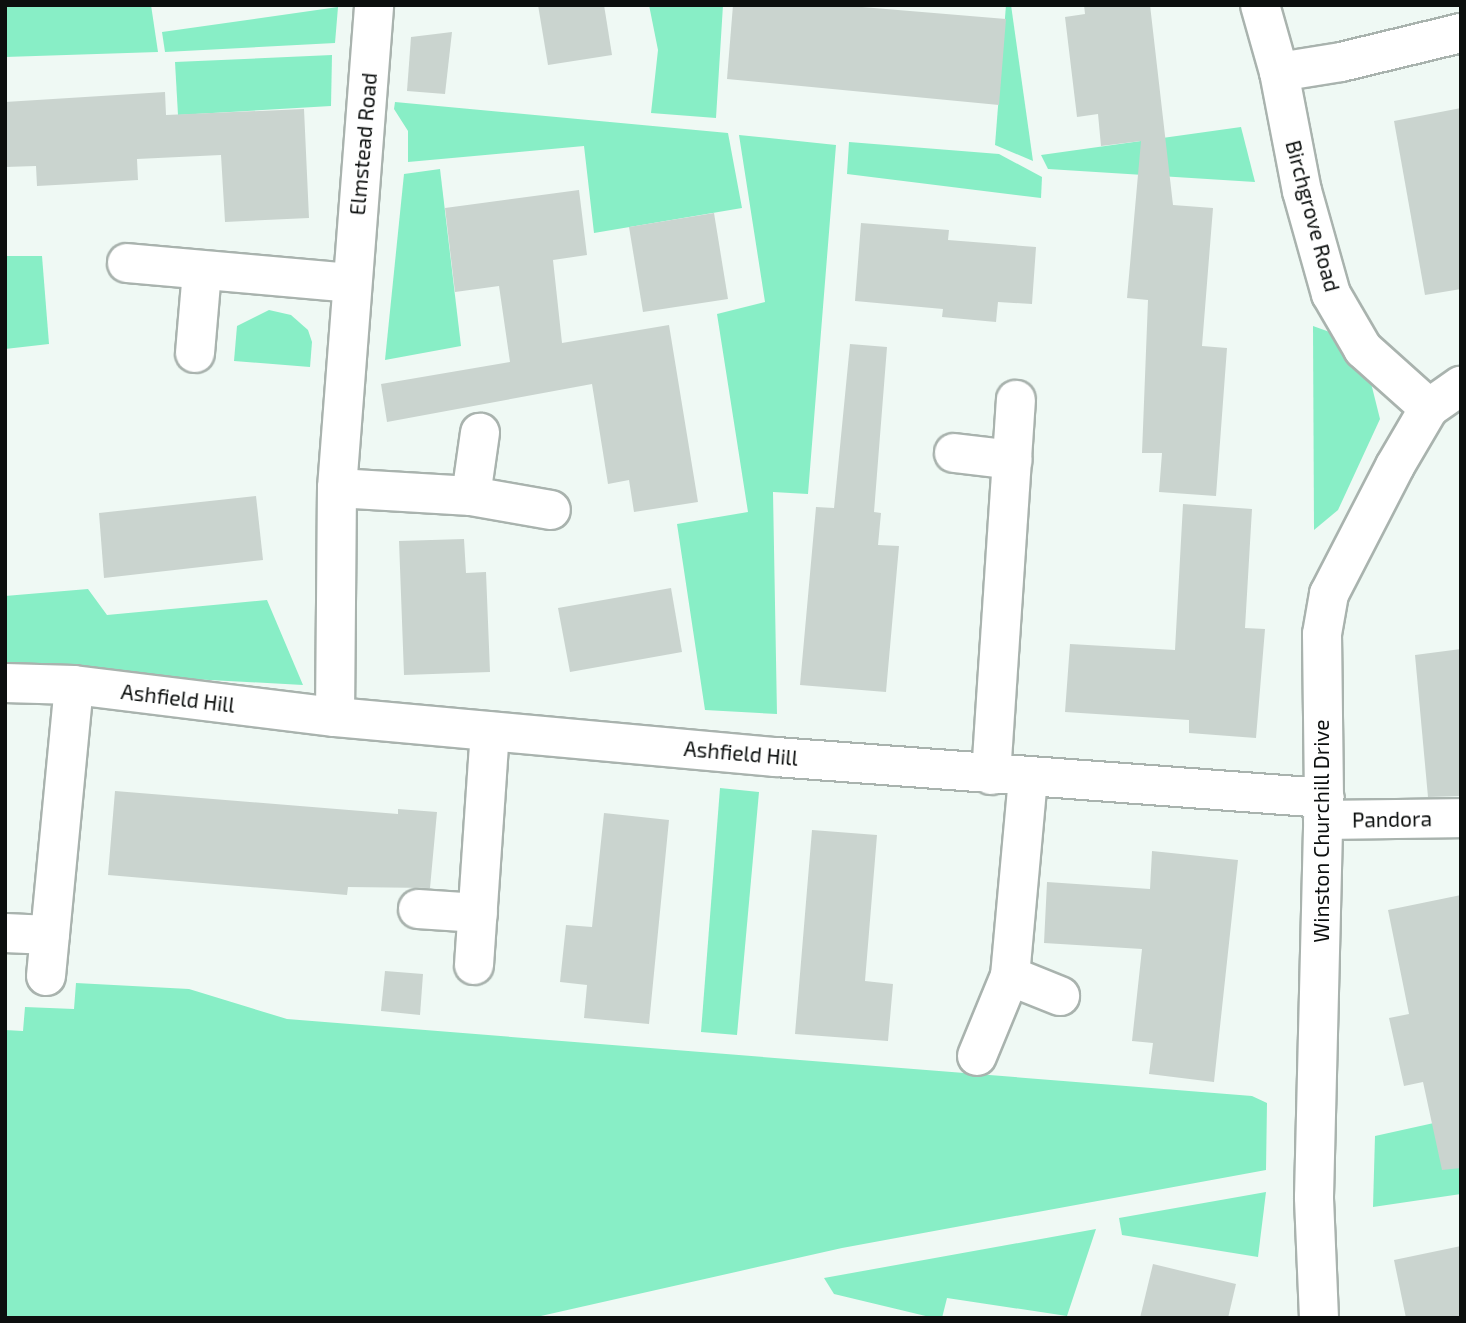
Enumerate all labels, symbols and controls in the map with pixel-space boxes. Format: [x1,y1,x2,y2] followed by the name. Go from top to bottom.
[344,72,382,216] street label: Elmstead Road
[1281,137,1345,295] street label: Birchgrove Road
[120,679,236,717] street label: Ashfield Hill
[1308,719,1334,943] street label: Winston Churchill Drive
[683,735,799,771] street label: Ashfield Hill
[1352,806,1432,832] street label: Pandora

